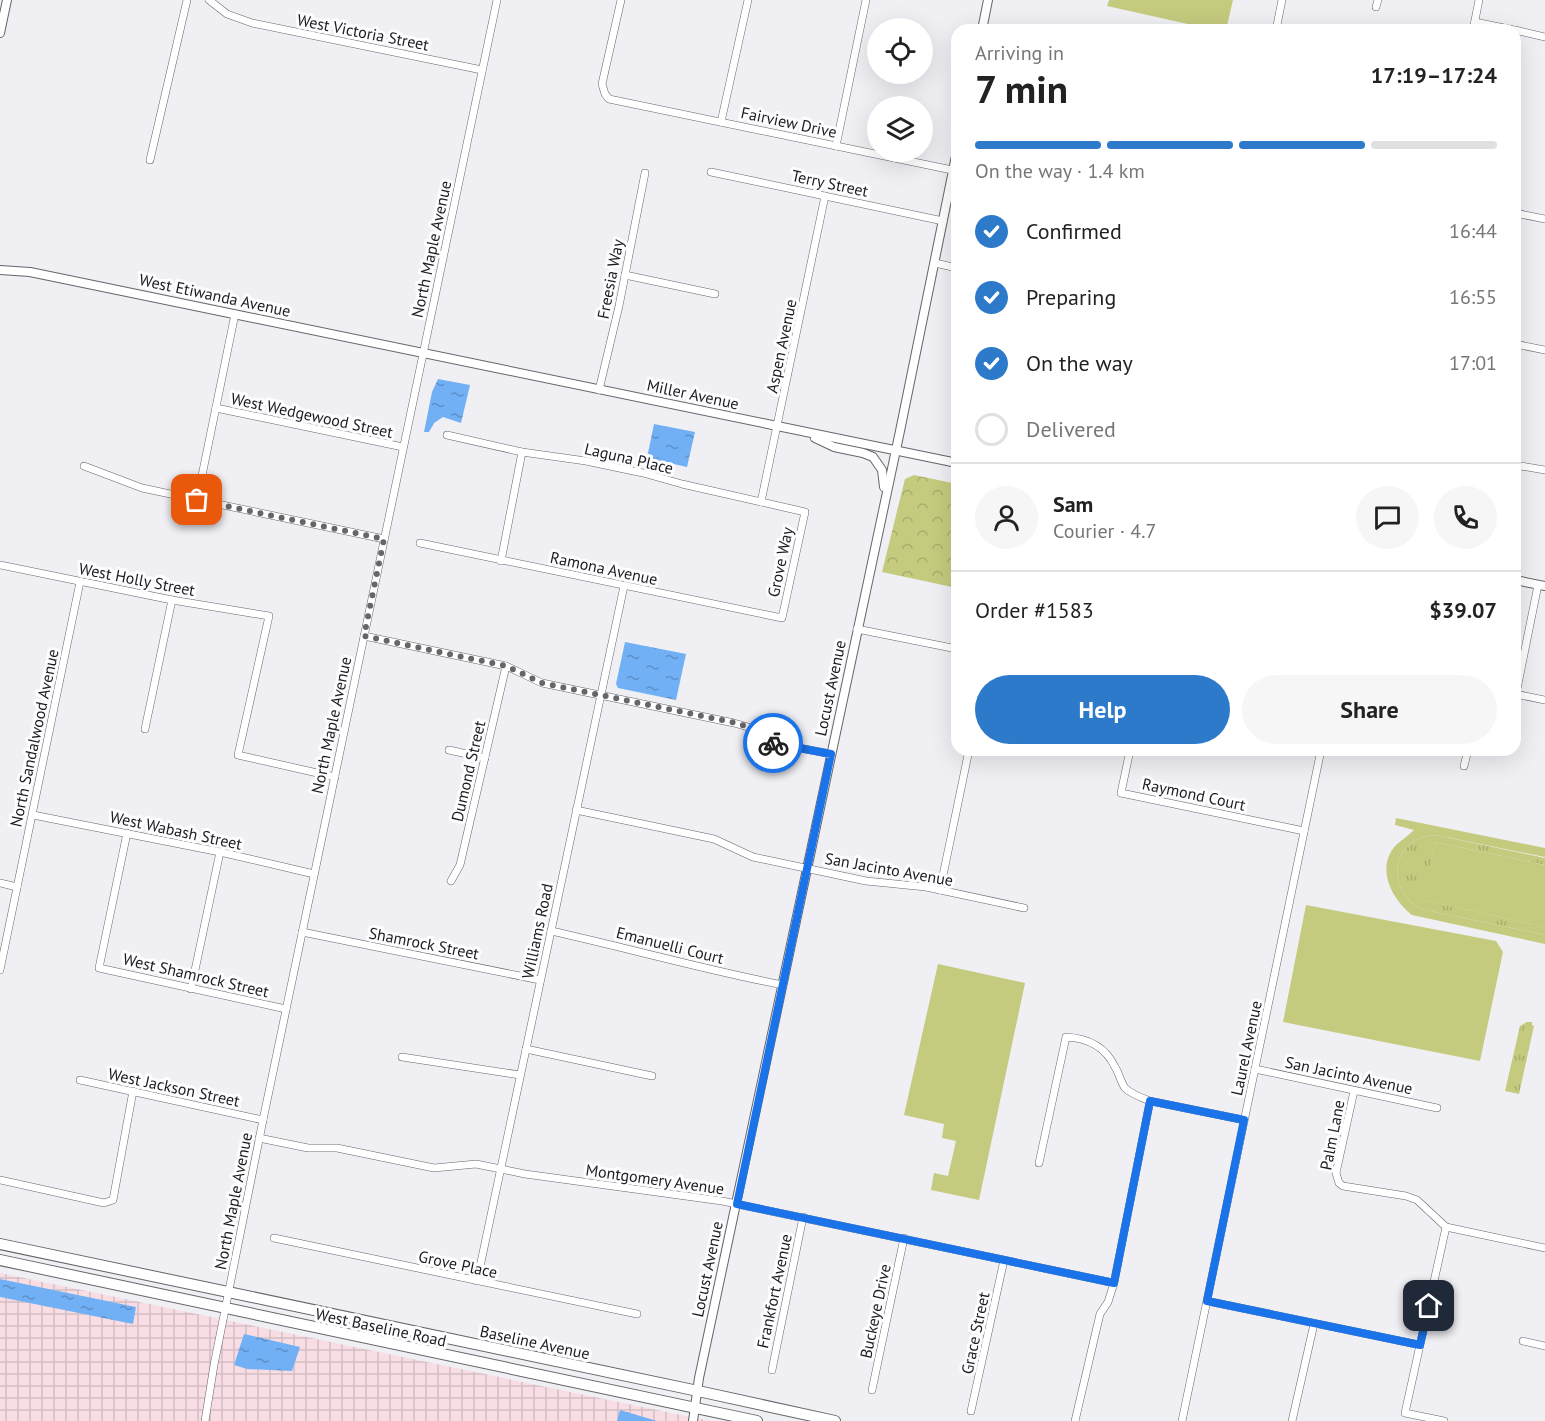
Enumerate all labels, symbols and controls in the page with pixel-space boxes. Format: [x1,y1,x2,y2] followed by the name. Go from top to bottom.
[295,9,431,55] street label: West Victoria Street
[867,18,933,162] map controls
[867,18,933,84] button: locate
[975,40,1064,66] text: Arriving in
[1371,61,1497,89] text: 17:19–17:24
[975,63,1068,114] text: 7 min
[867,96,933,162] button: layers
[739,102,839,142] street label: Fairview Drive
[975,158,1145,184] text: On the way · 1.4 km
[790,165,871,201] street label: Terry Street
[407,179,455,319] street label: North Maple Avenue
[975,215,1008,248] icon: check
[1026,217,1122,245] text: Confirmed
[1449,218,1497,244] text: 16:44
[592,237,628,321] street label: Freesia Way
[138,269,292,321] street label: West Etiwanda Avenue
[975,281,1008,314] icon: check
[1026,283,1116,311] text: Preparing
[1449,284,1497,310] text: 16:55
[761,297,801,395] street label: Aspen Avenue
[975,347,1008,380] icon: check
[1026,349,1133,377] text: On the way
[1449,350,1497,376] text: 17:01
[645,374,741,414] street label: Miller Avenue
[229,388,395,442] street label: West Wedgewood Street
[1026,415,1116,443] text: Delivered
[583,438,675,478] street label: Laguna Place
[171,474,222,525] pin
[180,483,213,516] icon: bag
[975,486,1038,549] button: person
[1356,486,1419,549] button: chat
[1434,486,1497,549] button: phone
[1053,490,1093,518] text: Sam
[1053,518,1156,544] text: Courier · 4.7
[763,525,797,599] street label: Grove Way
[548,547,660,589] street label: Ramona Avenue
[77,558,197,600] street label: West Holly Street
[975,596,1094,624] text: Order #1583
[1429,596,1497,624] text: $39.07
[810,638,850,738] street label: Locust Avenue
[5,647,63,829] street label: North Sandalwood Avenue
[307,655,355,795] street label: North Maple Avenue
[975,675,1230,744] button: Help
[1242,675,1497,744] button: Share
[743,713,803,773] courier
[447,718,489,824] street label: Dumond Street
[757,727,790,760] icon: bike
[1141,773,1248,815] street label: Raymond Court
[108,806,244,854] street label: West Wabash Street
[823,848,955,890] street label: San Jacinto Avenue
[517,881,557,981] street label: Williams Road
[614,922,726,968] street label: Emanuelli Court
[367,923,481,964] street label: Shamrock Street
[121,949,271,1002] street label: West Shamrock Street
[1226,999,1266,1097] street label: Laurel Avenue
[1283,1052,1415,1098] street label: San Jacinto Avenue
[106,1063,242,1111] street label: West Jackson Street
[1315,1098,1349,1172] street label: Palm Lane
[210,1131,256,1271] street label: North Maple Avenue
[584,1159,726,1199] street label: Montgomery Avenue
[687,1219,727,1319] street label: Locust Avenue
[752,1232,796,1350] street label: Frankfort Avenue
[417,1246,499,1282] street label: Grove Place
[855,1262,895,1360] street label: Buckeye Drive
[1403,1280,1454,1331] pin
[1412,1289,1445,1322] icon: home
[957,1290,994,1376] street label: Grace Street
[314,1303,448,1351] street label: West Baseline Road
[478,1321,592,1363] street label: Baseline Avenue

